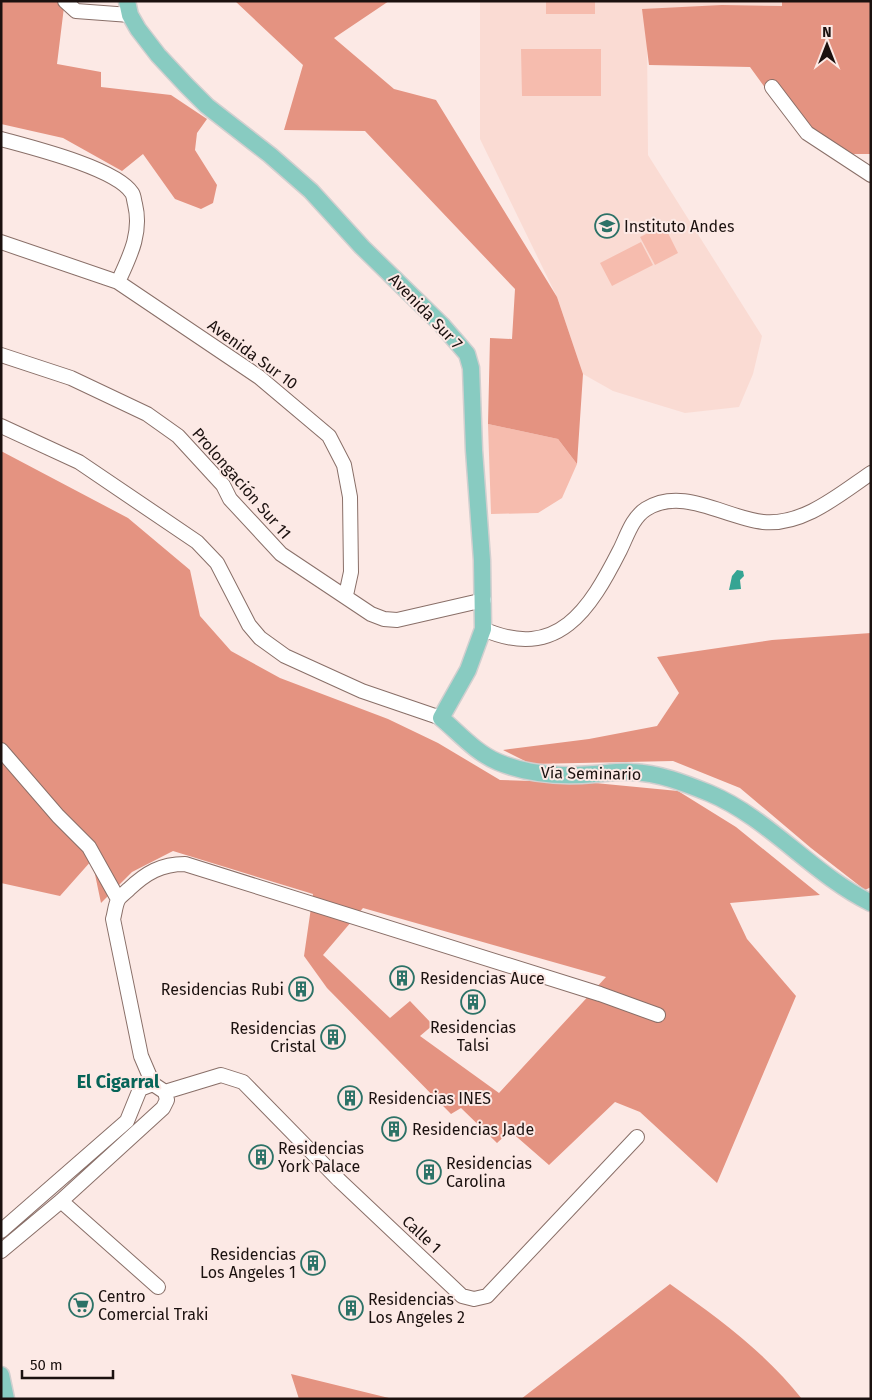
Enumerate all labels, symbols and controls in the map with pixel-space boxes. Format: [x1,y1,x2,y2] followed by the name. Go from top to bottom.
[802,20,852,70] north arrow
[822,24,832,41] text: N
[594,213,620,239] school or university icon: Instituto Andes
[624,217,734,236] place label: Instituto Andes
[385,270,466,353] street label: Avenida Sur 7
[204,315,301,393] street label: Avenida Sur 10
[188,424,295,543] street label: Prolongación Sur 11
[541,763,641,784] street label: Vía Seminario
[389,965,415,991] building icon: Residencias Auce
[420,969,545,988] place label: Residencias Auce
[288,976,314,1002] building icon: Residencias Rubi
[161,980,284,999] place label: Residencias Rubi
[460,989,486,1015] building icon: Residencias Talsi
[430,1018,516,1055] place label: Residencias Talsi
[230,1019,316,1056] place label: Residencias Cristal
[320,1024,346,1050] building icon: Residencias Cristal
[77,1071,160,1093] district label: El Cigarral
[337,1085,363,1111] building icon: Residencias INES
[368,1089,491,1108] place label: Residencias INES
[381,1116,407,1142] building icon: Residencias Jade
[412,1120,534,1139] place label: Residencias Jade
[278,1139,364,1176] place label: Residencias York Palace
[248,1144,274,1170] building icon: Residencias York Palace
[446,1154,532,1191] place label: Residencias Carolina
[416,1159,442,1185] building icon: Residencias Carolina
[398,1212,445,1257] street label: Calle 1
[200,1245,296,1282] place label: Residencias Los Angeles 1
[300,1250,326,1276] building icon: Residencias Los Angeles 1
[98,1287,209,1324] place label: Centro Comercial Traki
[368,1290,465,1327] place label: Residencias Los Angeles 2
[68,1292,94,1318] supermarket icon: Centro Comercial Traki
[338,1295,364,1321] building icon: Residencias Los Angeles 2
[22,1348,114,1380] scale bar
[30,1356,63,1374] text: 50 m

